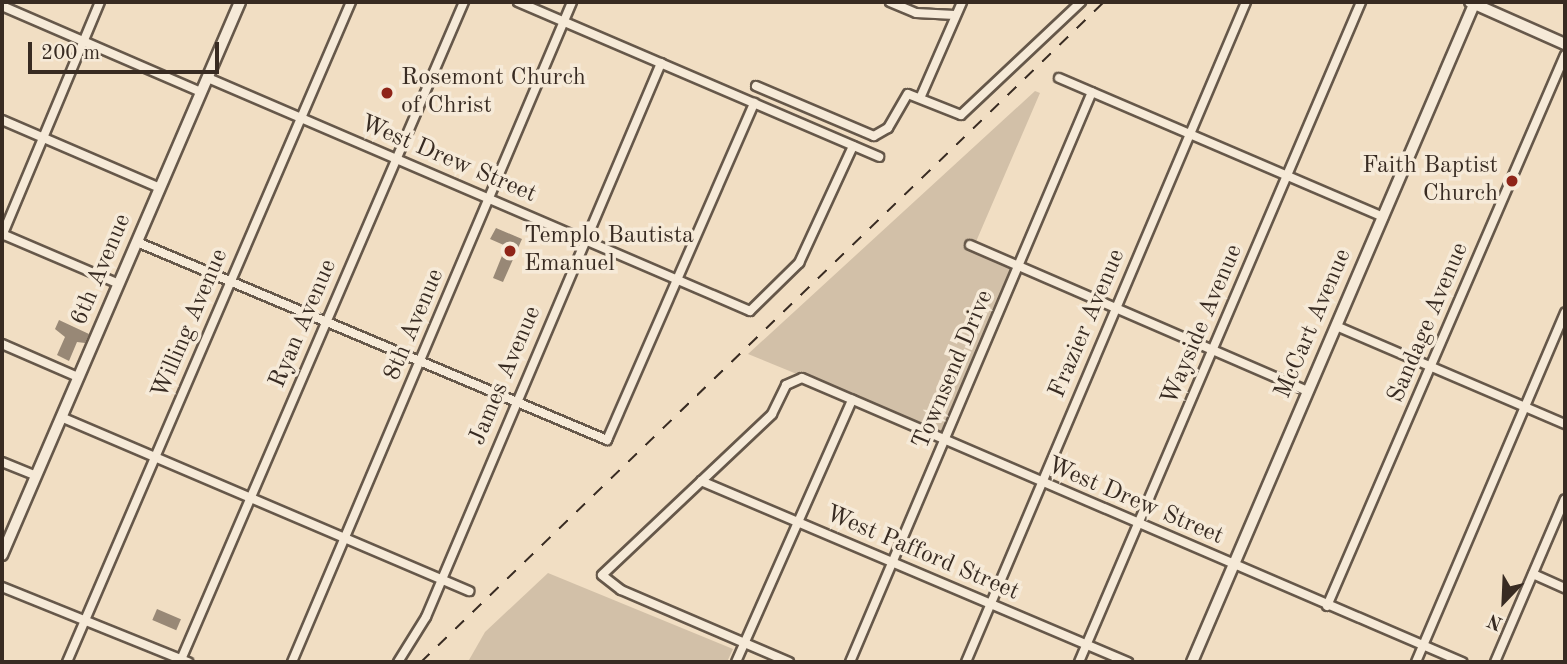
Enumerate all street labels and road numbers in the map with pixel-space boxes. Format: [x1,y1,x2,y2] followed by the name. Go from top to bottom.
[356,110,540,210] street label: West Drew Street
[66,210,138,330] street label: 6th Avenue
[1382,239,1476,407] street label: Sandage Avenue
[1156,241,1250,409] street label: Wayside Avenue
[147,245,235,403] street label: Willing Avenue
[1044,245,1132,403] street label: Frazier Avenue
[1270,245,1358,403] street label: McCart Avenue
[264,255,344,393] street label: Ryan Avenue
[379,265,451,385] street label: 8th Avenue
[908,286,1000,454] street label: Townsend Drive
[464,302,548,450] street label: James Avenue
[1043,452,1227,552] street label: West Drew Street
[821,500,1023,608] street label: West Pafford Street

